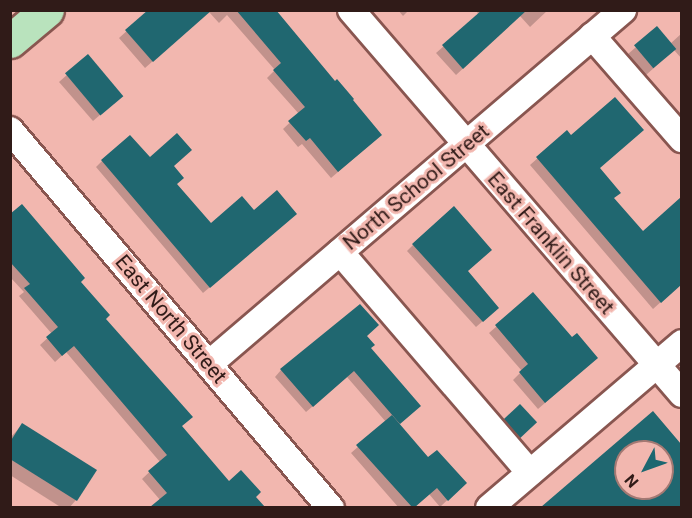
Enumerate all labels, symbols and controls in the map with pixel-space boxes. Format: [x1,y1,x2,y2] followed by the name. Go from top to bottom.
[338,119,494,255] street label: North School Street
[482,167,620,319] street label: East Franklin Street
[110,250,232,388] street label: East North Street
[614,440,674,500] north arrow
[621,470,642,491] text: N

